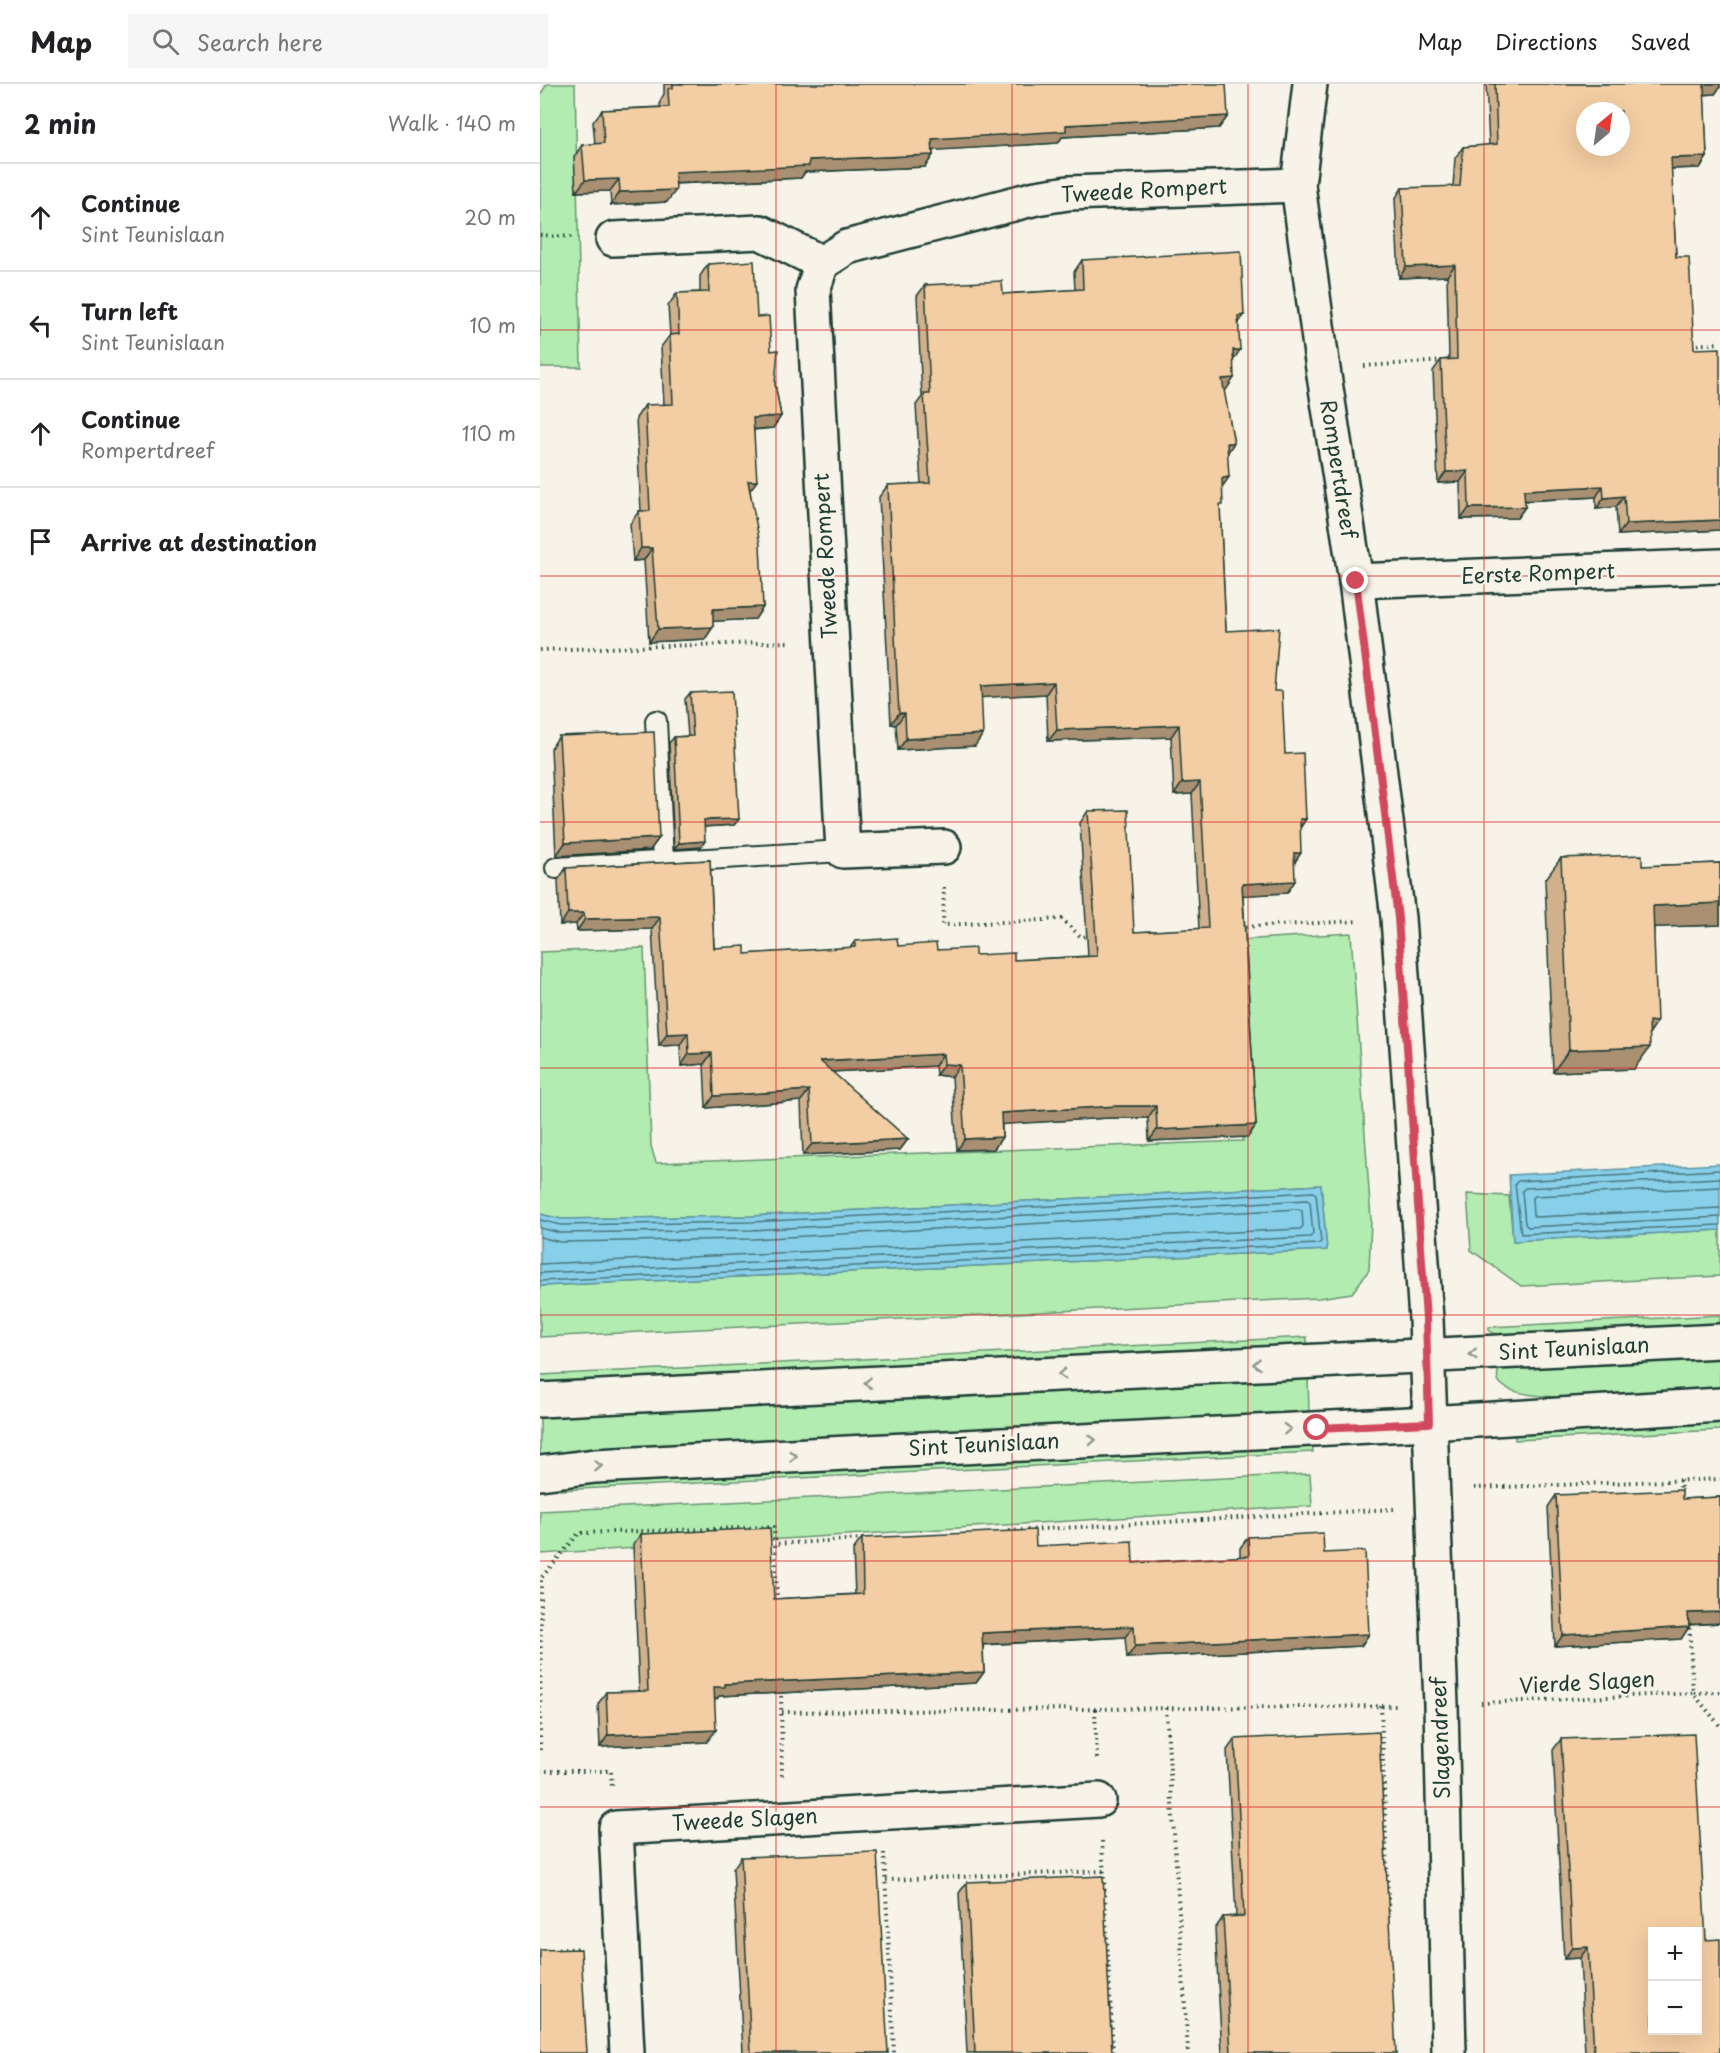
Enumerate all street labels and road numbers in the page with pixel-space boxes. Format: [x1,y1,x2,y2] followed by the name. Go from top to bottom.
[1060,169,1228,209] street label: Tweede Rompert
[1313,397,1367,542] street label: Rompertdreef
[804,472,844,640] street label: Tweede Rompert
[1460,553,1616,591] street label: Eerste Rompert
[1497,1327,1650,1367] street label: Sint Teunislaan
[907,1423,1060,1463] street label: Sint Teunislaan
[1518,1661,1656,1701] street label: Vierde Slagen
[1421,1675,1457,1800] street label: Slagendreef
[671,1798,819,1838] street label: Tweede Slagen

